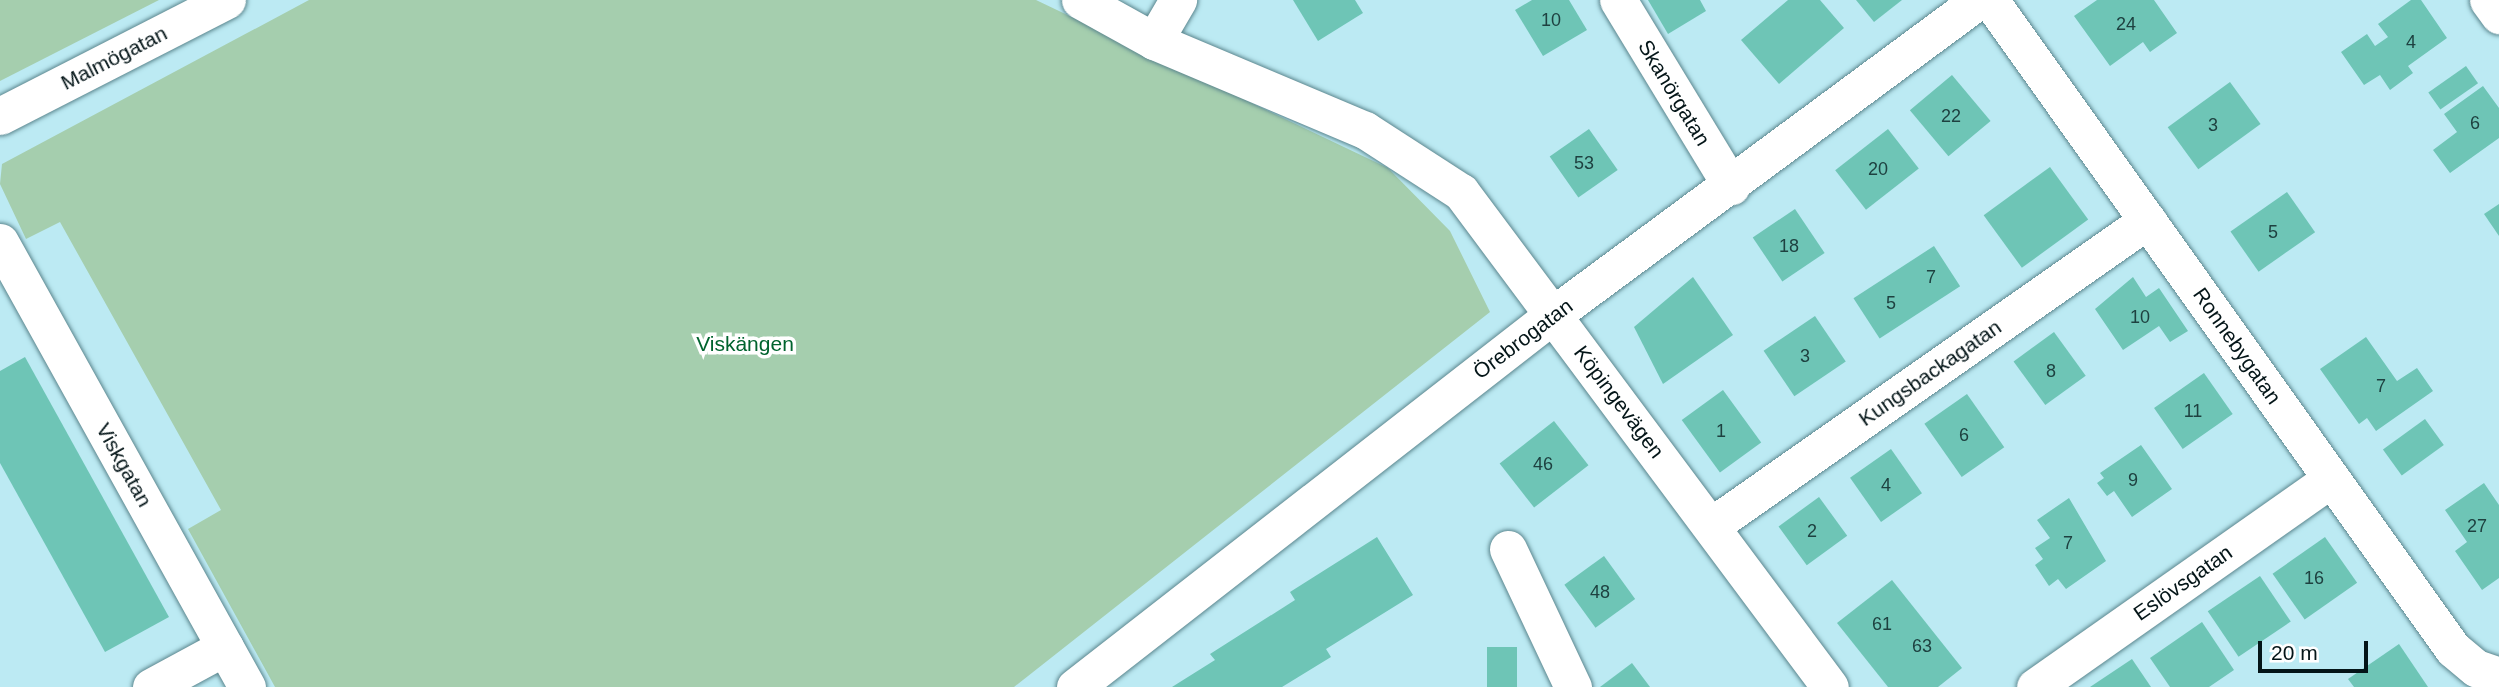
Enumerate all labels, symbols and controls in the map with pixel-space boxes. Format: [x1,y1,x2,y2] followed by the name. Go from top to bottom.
[1541,9,1561,31] house number: 10
[2116,13,2136,35] house number: 24
[57,21,171,95] street label: Malmögatan
[2406,31,2416,53] house number: 4
[1633,35,1715,151] street label: Skanörgatan
[1941,105,1961,127] house number: 22
[2470,112,2480,134] house number: 6
[2208,114,2218,136] house number: 3
[1574,152,1594,174] house number: 53
[1868,158,1888,180] house number: 20
[2268,221,2278,243] house number: 5
[1779,235,1799,257] house number: 18
[1926,266,1936,288] house number: 7
[2187,283,2287,409] street label: Ronnebygatan
[1886,292,1896,314] house number: 5
[1468,293,1578,385] street label: Örebrogatan
[2130,306,2150,328] house number: 10
[1854,314,2006,432] street label: Kungsbackagatan
[696,331,794,357] park label: Viskängen
[1569,341,1669,463] street label: Köpingevägen
[1800,345,1810,367] house number: 3
[2046,360,2056,382] house number: 8
[2376,375,2386,397] house number: 7
[2184,400,2202,422] house number: 11
[91,419,157,511] street label: Viskgatan
[1716,420,1726,442] house number: 1
[1959,424,1969,446] house number: 6
[1533,453,1553,475] house number: 46
[2128,469,2138,491] house number: 9
[1881,474,1891,496] house number: 4
[2467,515,2487,537] house number: 27
[1807,520,1817,542] house number: 2
[2063,532,2073,554] house number: 7
[2129,540,2237,626] street label: Eslövsgatan
[2304,567,2324,589] house number: 16
[1590,581,1610,603] house number: 48
[1872,613,1892,635] house number: 61
[2261,628,2371,672] scale bar
[1912,635,1932,657] house number: 63
[2271,641,2318,664] text: 20 m

